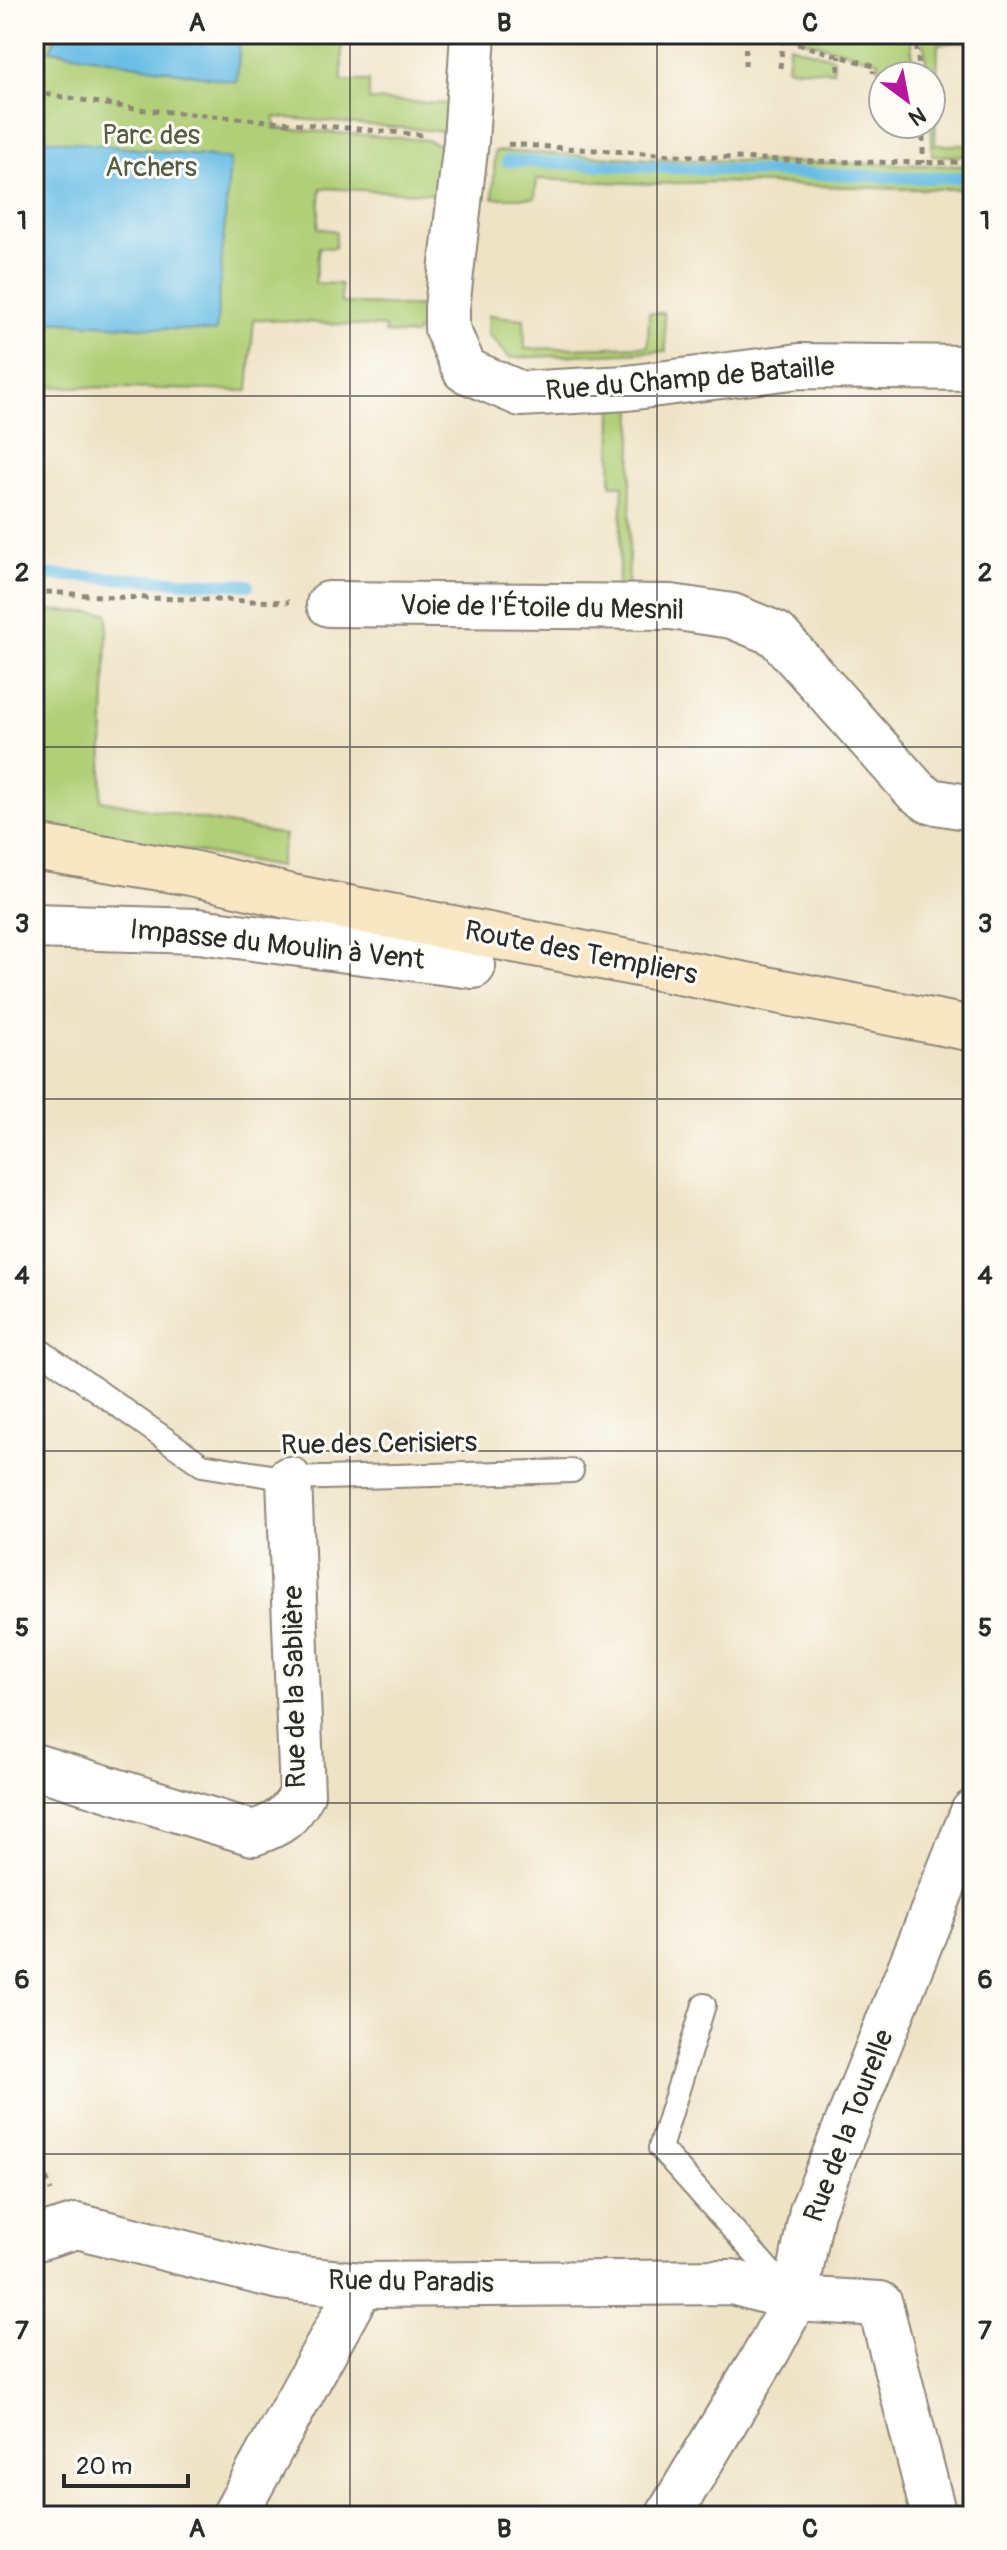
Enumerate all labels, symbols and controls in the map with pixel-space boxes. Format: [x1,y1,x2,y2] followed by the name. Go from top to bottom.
[189,7,206,39] text: A
[497,7,511,39] text: B
[802,7,818,39] text: C
[867,60,947,140] north arrow
[903,100,931,132] text: N
[102,118,200,185] park label: Parc des Archers
[17,205,27,237] text: 1
[980,205,990,237] text: 1
[544,349,836,409] street label: Rue du Champ de Bataille
[15,557,29,589] text: 2
[978,557,992,589] text: 2
[400,588,684,628] street label: Voie de l'Étoile du Mesnil
[15,908,29,940] text: 3
[978,908,992,940] text: 3
[128,912,427,978] street label: Impasse du Moulin à Vent
[462,913,701,993] street label: Route des Templiers
[14,1260,30,1292] text: 4
[977,1260,993,1292] text: 4
[280,1425,478,1463] street label: Rue des Cerisiers
[276,1585,314,1789] street label: Rue de la Sablière
[15,1612,29,1644] text: 5
[978,1612,992,1644] text: 5
[14,1964,30,1996] text: 6
[977,1964,993,1996] text: 6
[796,2025,902,2227] street label: Rue de la Tourelle
[328,2263,495,2301] street label: Rue du Paradis
[15,2315,29,2347] text: 7
[978,2315,992,2347] text: 7
[64,2438,188,2488] scale bar
[76,2452,132,2481] text: 20 m
[189,2513,206,2545] text: A
[497,2513,511,2545] text: B
[802,2513,818,2545] text: C

